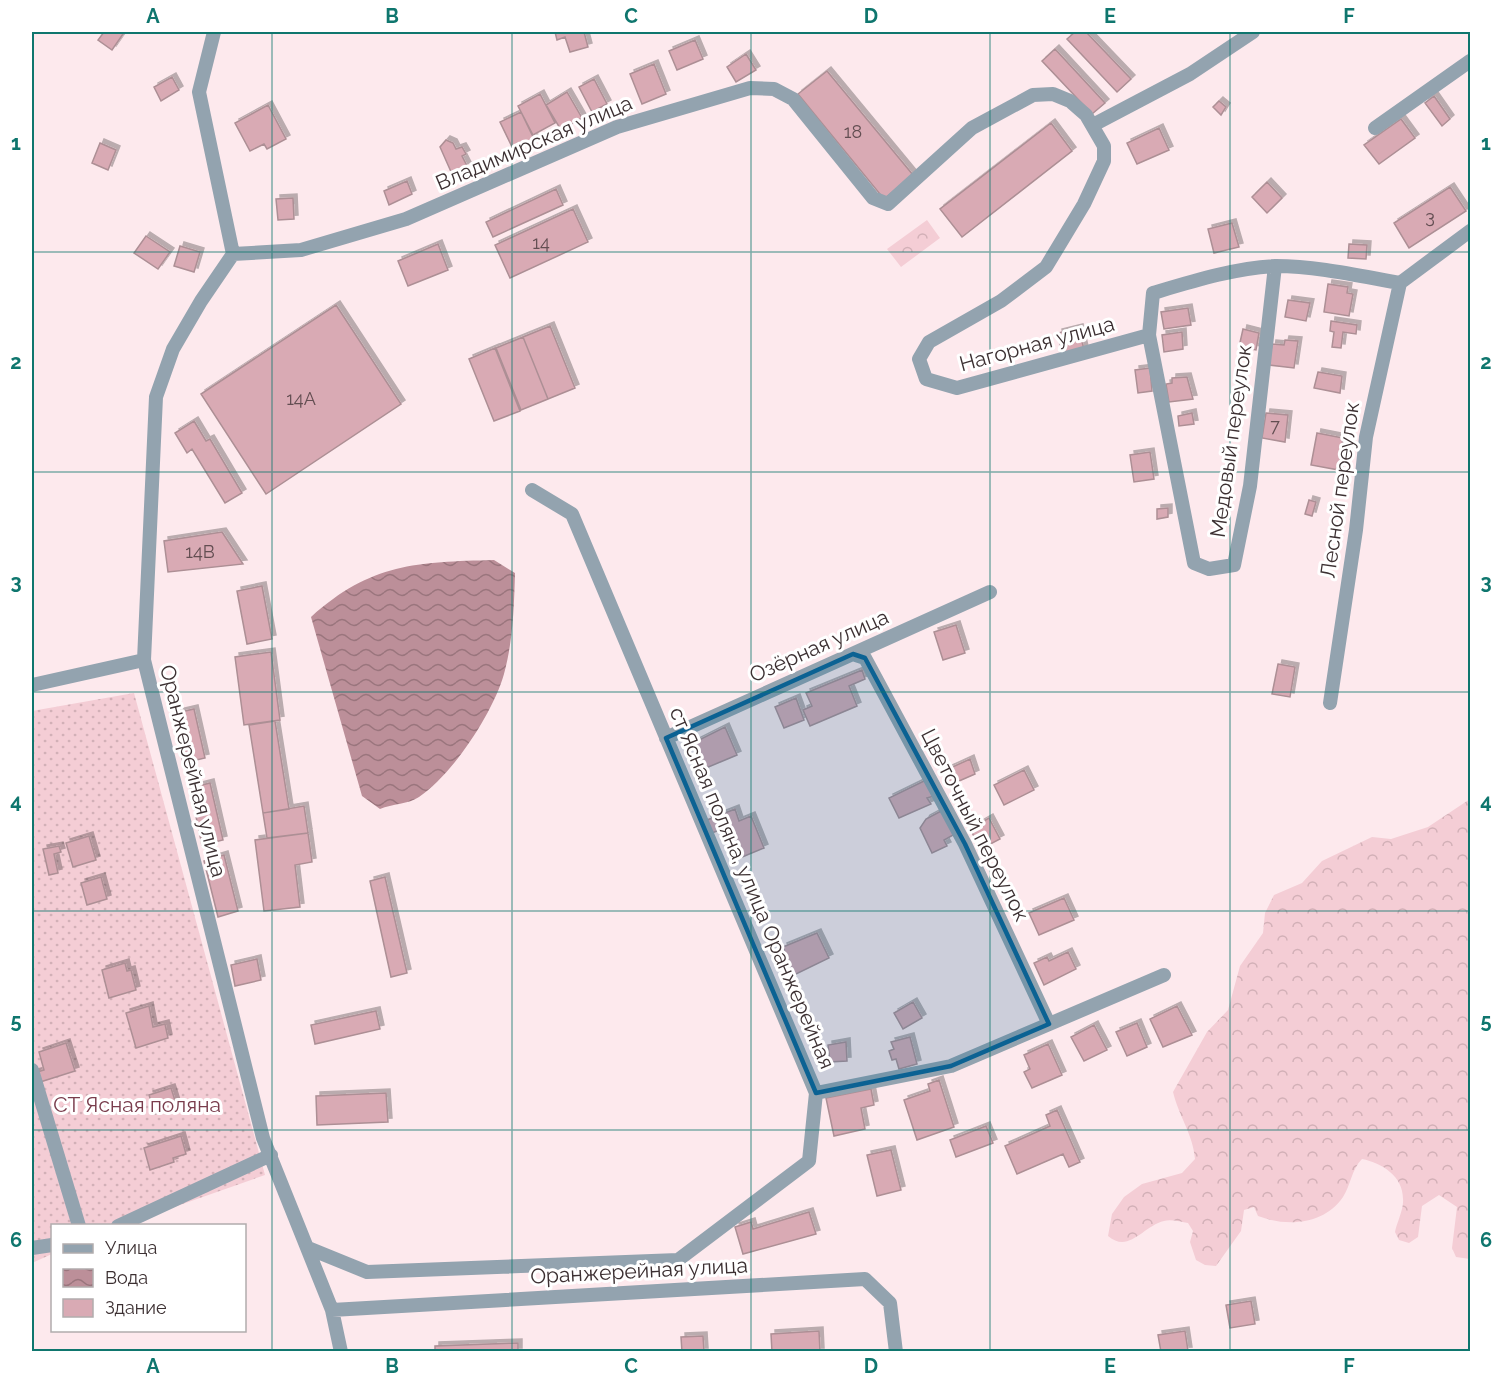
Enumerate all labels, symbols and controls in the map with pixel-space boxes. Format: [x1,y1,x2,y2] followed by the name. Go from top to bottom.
[146,4,160,28] text: A
[385,4,399,28] text: B
[624,4,638,28] text: C
[864,4,878,28] text: D
[1104,4,1116,28] text: E
[1343,4,1355,28] text: F
[432,90,636,195] street label: Владимирская улица
[844,121,862,142] house number: 18
[11,131,21,155] text: 1
[1481,131,1491,155] text: 1
[1425,206,1435,227] house number: 3
[532,232,550,253] house number: 14
[957,311,1117,376] street label: Нагорная улица
[1205,343,1256,539] street label: Медовый переулок
[10,350,22,374] text: 2
[1480,350,1492,374] text: 2
[286,388,316,409] house number: 14А
[1315,400,1364,580] street label: Лесной переулок
[1270,415,1280,436] house number: 7
[185,541,215,562] house number: 14В
[10,570,22,594] text: 3
[1480,570,1492,594] text: 3
[745,604,892,687] street label: Озёрная улица
[155,662,232,880] street label: Оранжерейная улица
[665,703,840,1072] street label: ст Ясная поляна, улица Оранжерейная
[916,724,1035,925] street label: Цветочный переулок
[10,789,22,813] text: 4
[1480,789,1492,813] text: 4
[10,1009,22,1033] text: 5
[1480,1009,1492,1033] text: 5
[53,1092,221,1117] park label: СТ Ясная поляна
[51,1224,246,1332] legend
[10,1228,22,1252] text: 6
[1480,1228,1492,1252] text: 6
[105,1237,157,1258] text: Улица
[530,1252,748,1289] street label: Оранжерейная улица
[105,1267,148,1288] text: Вода
[105,1297,167,1318] text: Здание
[146,1354,160,1378] text: A
[385,1354,399,1378] text: B
[624,1354,638,1378] text: C
[864,1354,878,1378] text: D
[1104,1354,1116,1378] text: E
[1343,1354,1355,1378] text: F

